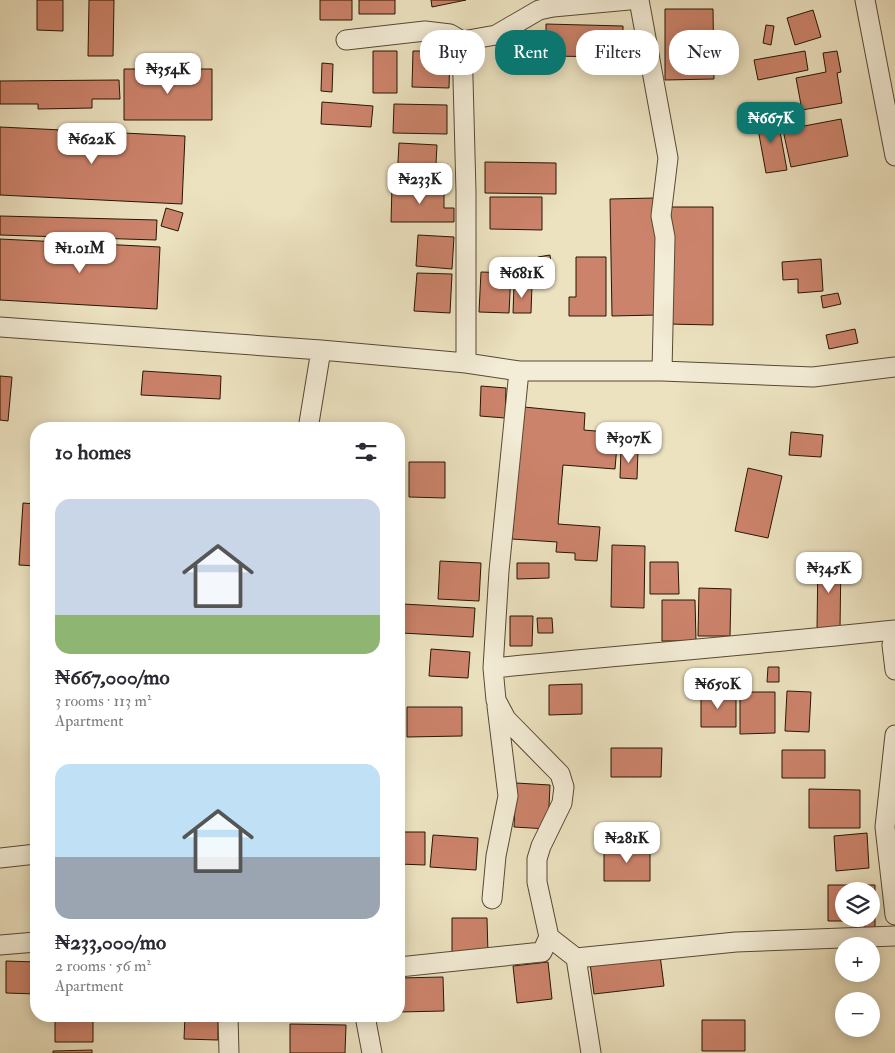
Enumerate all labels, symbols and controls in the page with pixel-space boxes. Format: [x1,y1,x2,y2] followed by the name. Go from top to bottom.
[420,30,485,75] chip: Buy
[495,30,566,75] chip: Rent
[576,30,659,75] chip: Filters
[669,30,739,75] chip: New
[133,52,203,95] pin: ₦354K
[146,59,190,79] text: ₦354K
[736,102,806,144] pin: ₦667K
[748,108,794,128] text: ₦667K
[57,122,127,165] pin: ₦622K
[68,129,116,149] text: ₦622K
[385,162,455,205] pin: ₦233K
[398,169,442,189] text: ₦233K
[39,232,121,274] pin: ₦1.01M
[55,238,105,258] text: ₦1.01M
[487,256,557,299] pin: ₦681K
[500,263,544,283] text: ₦681K
[594,422,664,464] pin: ₦307K
[607,428,651,448] text: ₦307K
[352,438,380,466] icon: filters
[55,439,131,466] text: 10 homes
[173,531,263,621] icon: home
[794,552,864,594] pin: ₦345K
[807,558,851,578] text: ₦345K
[55,664,170,691] text: ₦667,000/mo
[683,668,753,710] pin: ₦650K
[695,674,741,694] text: ₦650K
[55,691,151,711] text: 3 rooms · 113 m²
[55,711,123,731] text: Apartment
[173,796,263,886] icon: home
[592,822,662,864] pin: ₦281K
[605,828,649,848] text: ₦281K
[835,882,880,1037] map controls
[835,882,880,927] button: layers
[55,929,166,956] text: ₦233,000/mo
[835,937,880,982] button: +
[55,956,151,976] text: 2 rooms · 56 m²
[55,976,123,996] text: Apartment
[835,992,880,1037] button: −

